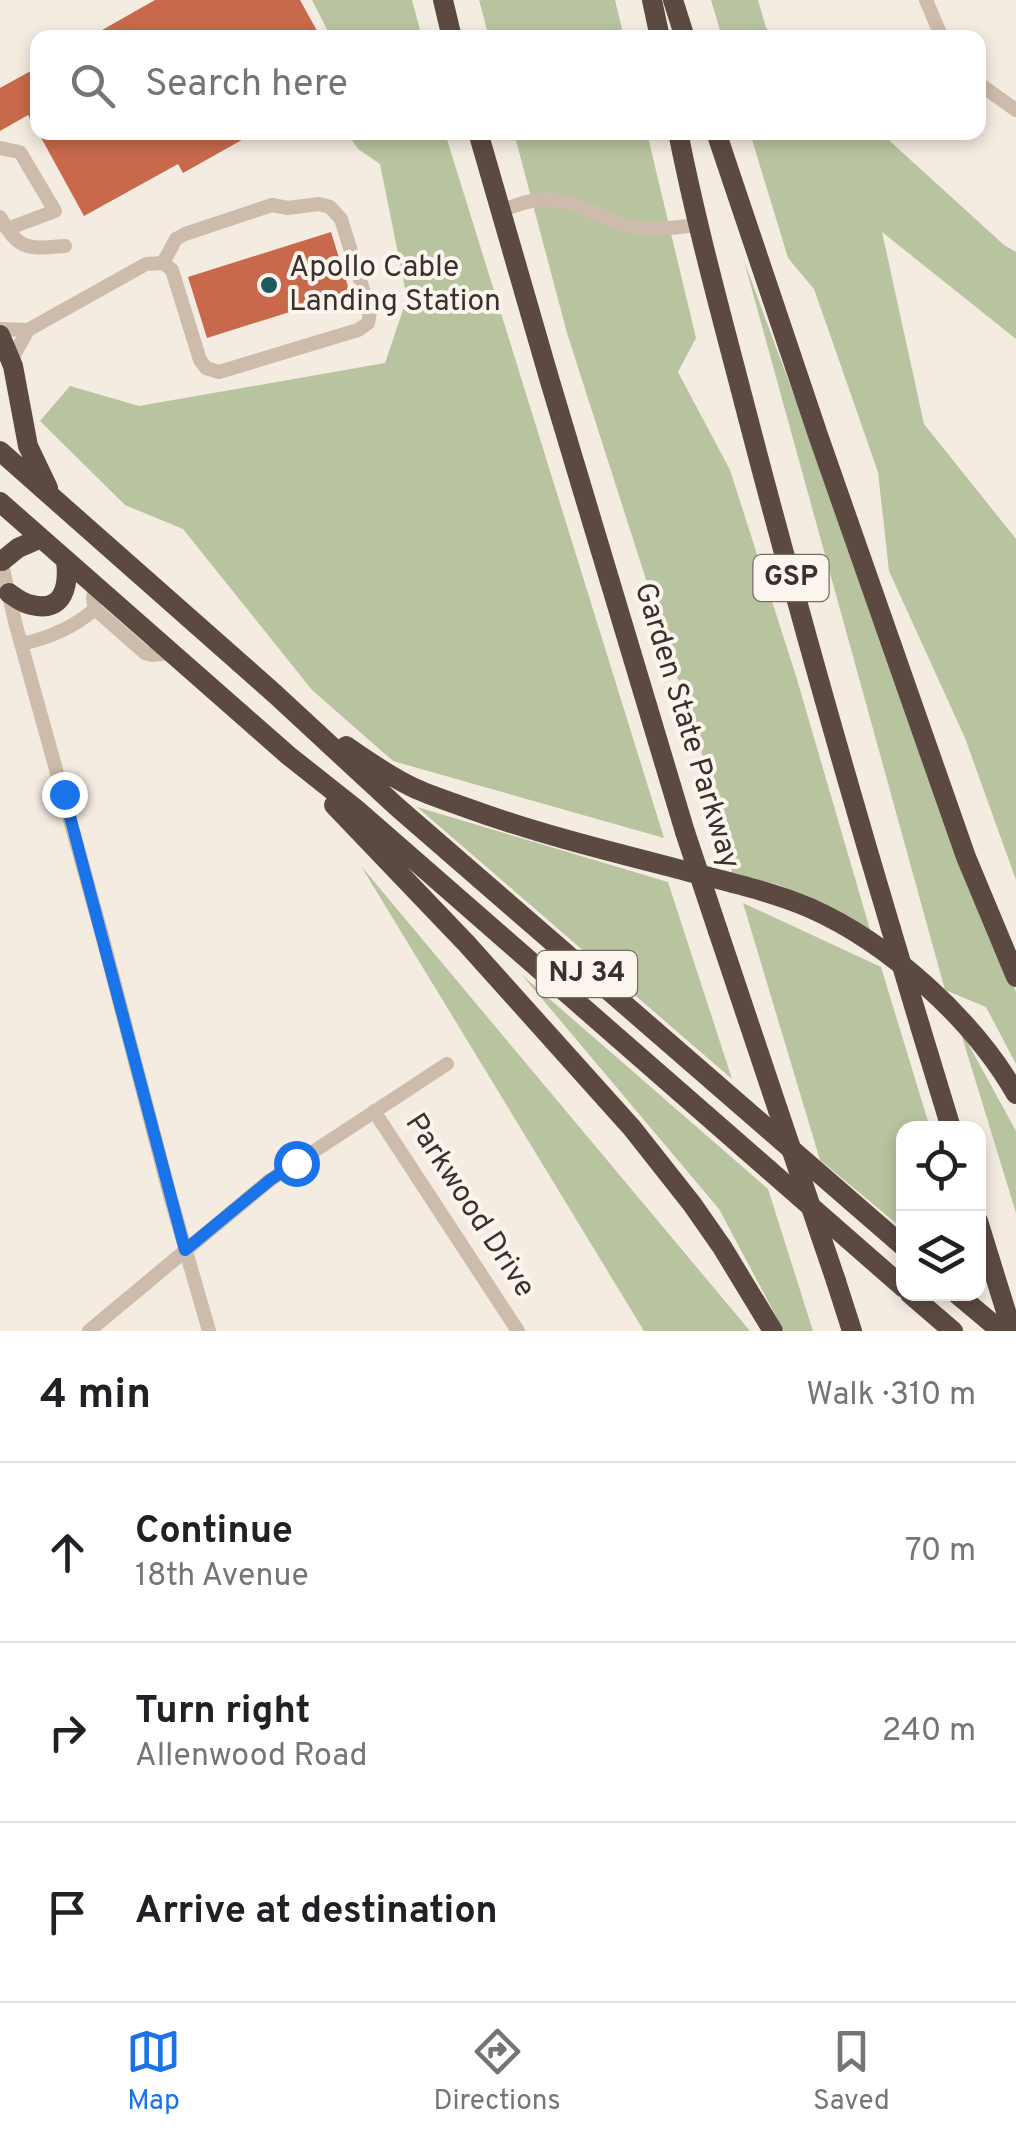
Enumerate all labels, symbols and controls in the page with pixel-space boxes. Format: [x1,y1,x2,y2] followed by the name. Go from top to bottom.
[30,30,986,140] search box
[65,58,120,113] icon: search
[145,61,348,110] text: Search here
[289,250,501,321] place label: Apollo Cable Landing Station
[258,274,280,296] marker: Apollo Cable Landing Station
[754,555,828,601] road number: GSP
[625,578,747,874] street label: Garden State Parkway
[42,772,88,818] route end
[537,951,637,997] road number: NJ 34
[396,1107,542,1305] street label: Parkwood Drive
[896,1121,986,1301] map controls
[896,1121,986,1211] button: locate
[274,1141,320,1187] route start
[896,1211,986,1301] button: layers
[40,1370,151,1423] text: 4 min
[806,1376,976,1416] text: Walk · 310 m
[135,1508,293,1557] text: Continue
[40,1525,95,1580] icon: ahead
[905,1532,976,1572] text: 70 m
[135,1557,309,1597] text: 18th Avenue
[135,1688,310,1737] text: Turn right
[40,1705,95,1760] icon: right
[882,1712,976,1752] text: 240 m
[135,1737,368,1777] text: Allenwood Road
[40,1885,95,1940] icon: arrive
[135,1888,498,1937] text: Arrive at destination
[126,2024,181,2120] tab: Map
[433,2024,561,2120] tab: Directions
[813,2024,890,2120] tab: Saved

